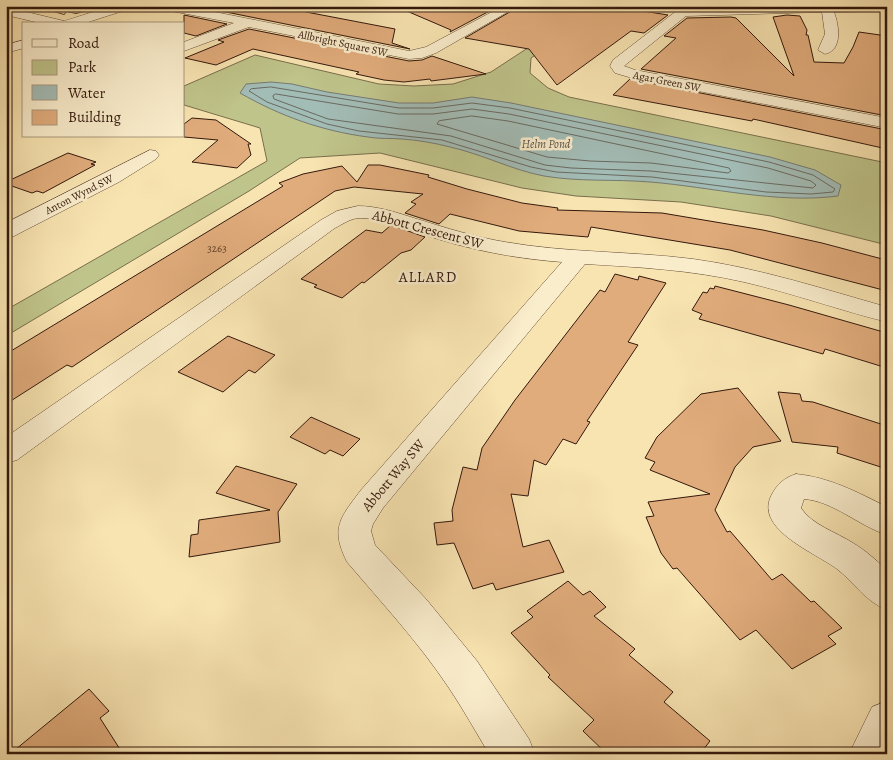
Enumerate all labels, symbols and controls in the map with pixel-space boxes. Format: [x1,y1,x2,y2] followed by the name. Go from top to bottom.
[22,22,185,138] legend
[296,26,390,60] street label: Allbright Square SW
[68,33,100,53] text: Road
[68,57,97,77] text: Park
[631,67,703,96] street label: Agar Green SW
[67,83,105,103] text: Water
[68,107,121,127] text: Building
[522,136,571,152] water label: Helm Pond
[42,170,117,219] street label: Anton Wynd SW
[369,205,486,254] street label: Abbott Crescent SW
[207,241,227,256] house number: 3263
[398,267,457,287] district label: ALLARD
[357,434,430,516] street label: Abbott Way SW

